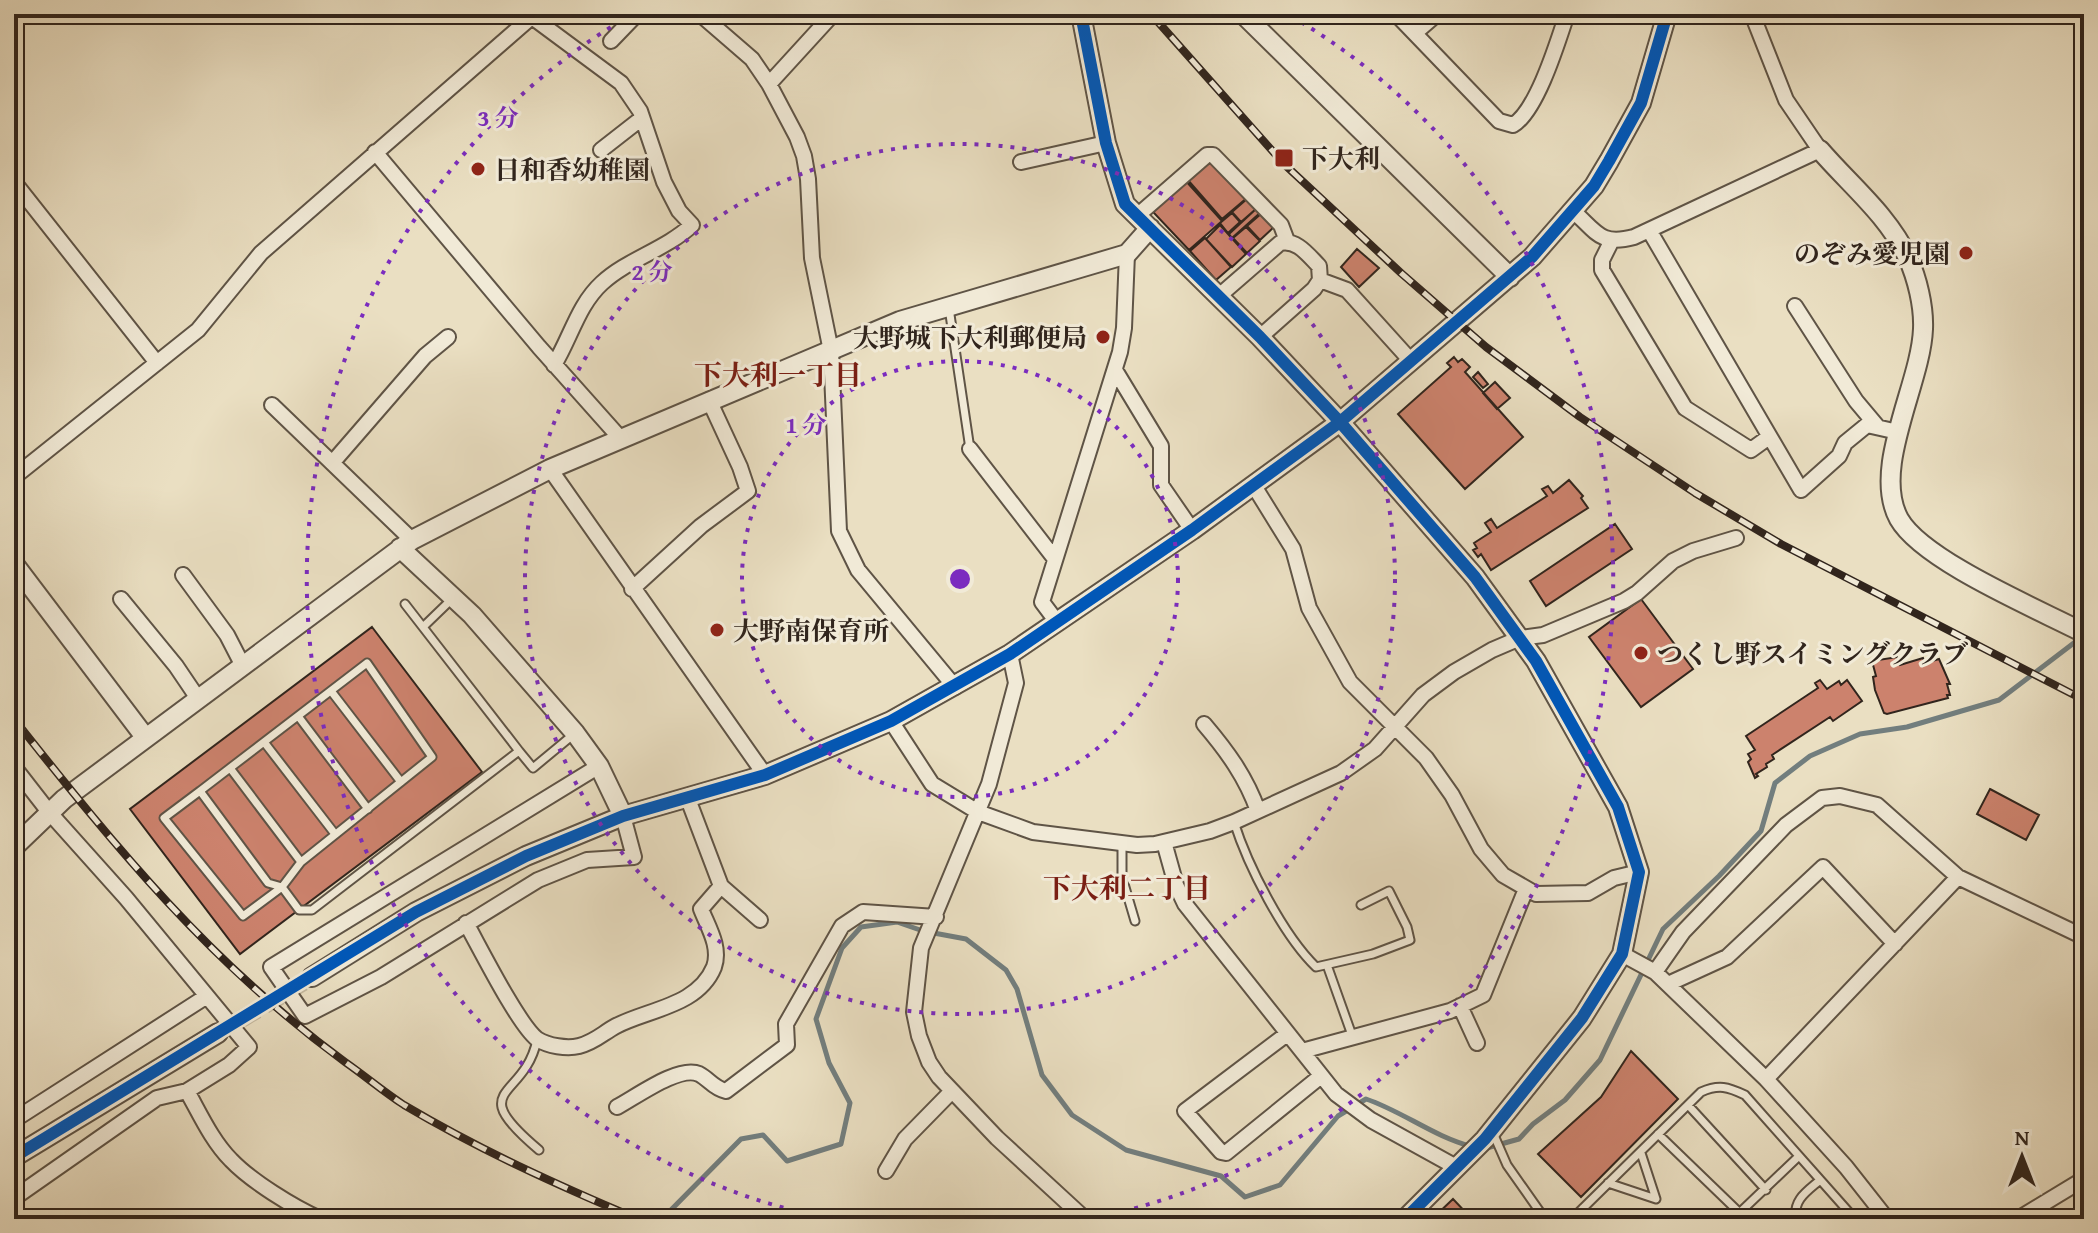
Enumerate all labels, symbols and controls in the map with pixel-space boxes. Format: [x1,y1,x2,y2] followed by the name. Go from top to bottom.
[477,100,519,135] text: 3 分
[1302,139,1380,178] place label: 下大利
[1273,147,1295,169] marker: 下大利
[494,150,650,189] place label: 日和香幼稚園
[469,160,487,178] marker: 日和香幼稚園
[1794,234,1950,273] place label: のぞみ愛児園
[1957,244,1975,262] marker: のぞみ愛児園
[631,254,673,289] text: 2 分
[853,318,1087,357] place label: 大野城下大利郵便局
[1094,328,1112,346] marker: 大野城下大利郵便局
[694,354,862,395] district label: 下大利一丁目
[785,407,827,442] text: 1 分
[946,565,974,593] centre of rings
[733,611,889,650] place label: 大野南保育所
[708,621,726,639] marker: 大野南保育所
[1657,634,1969,673] place label: つくし野スイミングクラブ
[1632,644,1650,662] marker: つくし野スイミングクラブ
[1043,867,1211,908] district label: 下大利二丁目
[1982,1117,2062,1197] north arrow
[2015,1121,2030,1153] text: N

